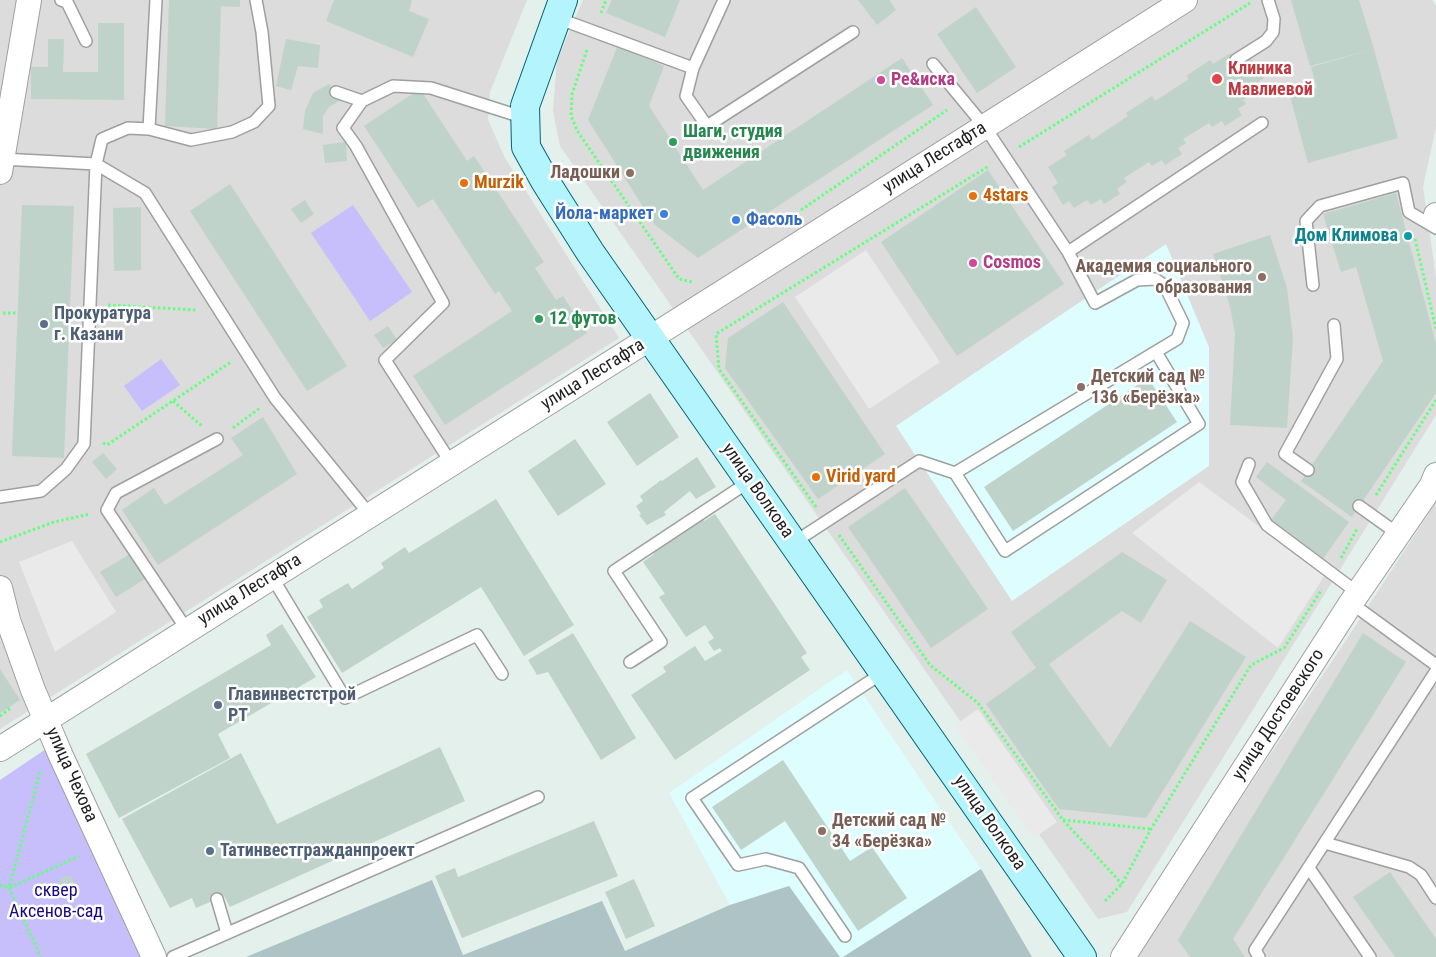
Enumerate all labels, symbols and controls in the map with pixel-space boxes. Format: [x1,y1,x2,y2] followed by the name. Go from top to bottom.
[1228,58,1313,100] place label: Клиника Мавлиевой
[891,69,955,91] place label: Ре&иска
[1210,72,1224,86] marker: Клиника Мавлиевой
[875,74,887,86] marker: Ре&иска
[879,118,991,198] street label: улица Лесгафта
[683,121,783,163] place label: Шаги, студия движения
[667,136,679,148] marker: Шаги, студия движения
[550,162,620,184] place label: Ладошки
[624,167,636,179] marker: Ладошки
[474,172,524,194] place label: Murzik
[458,177,470,189] marker: Murzik
[983,185,1028,207] place label: 4stars
[967,190,979,202] marker: 4stars
[555,203,654,225] place label: Йола-маркет
[658,208,670,220] marker: Йола-маркет
[746,209,802,231] place label: Фасоль
[730,214,742,226] marker: Фасоль
[1295,225,1398,247] place label: Дом Климова
[1402,230,1414,242] marker: Дом Климова
[983,252,1041,274] place label: Cosmos
[1076,256,1252,298] place label: Академия социального образования
[967,257,979,269] marker: Cosmos
[1256,271,1268,283] marker: Академия социального образования
[54,303,151,346] place label: Прокуратура г. Казани
[549,308,617,330] place label: 12 футов
[533,313,545,325] marker: 12 футов
[38,318,50,330] marker: Прокуратура г. Казани
[537,335,649,415] street label: улица Лесгафта
[1091,366,1205,408] place label: Детский сад № 136 «Берёзка»
[1075,381,1087,393] marker: Детский сад № 136 «Берёзка»
[716,439,798,543] street label: улица Волкова
[826,466,896,488] place label: Virid yard
[810,471,822,483] marker: Virid yard
[194,550,306,630] street label: улица Лесгафта
[1229,645,1329,785] street label: улица Достоевского
[228,684,356,726] place label: Главинвестстрой РТ
[212,699,224,711] marker: Главинвестстрой РТ
[41,724,101,826] street label: улица Чехова
[948,771,1030,875] street label: улица Волкова
[832,810,946,852] place label: Детский сад № 34 «Берёзка»
[816,825,828,837] marker: Детский сад № 34 «Берёзка»
[220,840,415,862] place label: Татинвестгражданпроект
[204,845,216,857] marker: Татинвестгражданпроект
[9,880,103,922] park label: сквер Аксенов-сад

